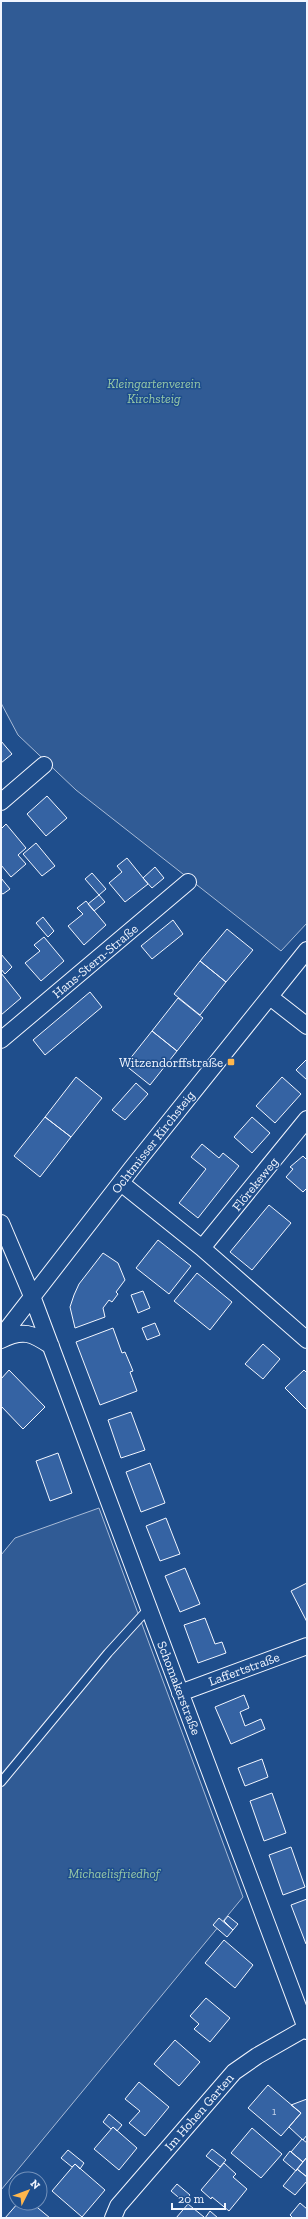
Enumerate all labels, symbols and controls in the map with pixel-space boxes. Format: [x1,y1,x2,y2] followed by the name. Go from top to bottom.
[107,376,201,406] park label: Kleingartenverein Kirchsteig
[49,921,141,1001] street label: Hans-Stern-Straße
[119,1055,223,1070] place label: Witzendorffstraße
[226,1057,236,1067] marker: Witzendorffstraße
[108,1088,198,1196] street label: Ochtmisser Kirchsteig
[229,1154,281,1214] street label: Flörekeweg
[154,1639,204,1737] street label: Schomakerstraße
[206,1649,282,1689] street label: Laffertstraße
[68,1866,162,1881] park label: Michaelisfriedhof
[161,2070,237,2154] street label: Im Hohen Garten
[272,2105,277,2118] house number: 1
[8,2171,48,2211] north arrow
[27,2177,43,2193] text: N
[172,2185,225,2211] scale bar
[178,2192,205,2206] text: 20 m

